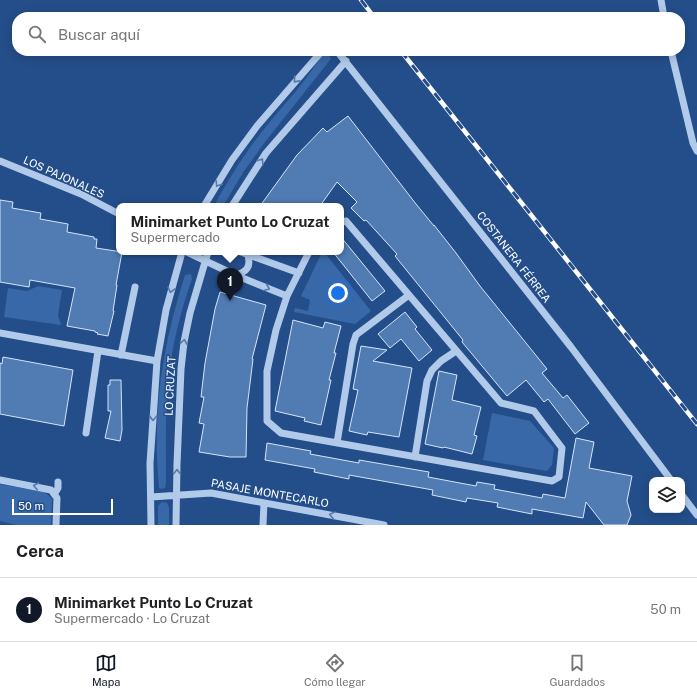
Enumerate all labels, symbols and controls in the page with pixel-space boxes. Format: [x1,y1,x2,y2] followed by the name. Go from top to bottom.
[12,12,685,56] search box
[26,23,48,45] icon: search
[58,26,140,43] text: Buscar aquí
[294,75,301,83] one-way arrow
[22,154,106,200] street label: LOS PAJONALES
[256,158,264,165] one-way arrow
[215,180,223,187] one-way arrow
[116,203,344,255] popup
[475,208,554,305] street label: COSTANERA FÉRREA
[131,213,329,230] text: Minimarket Punto Lo Cruzat
[131,230,220,245] text: Supermercado
[217,268,243,301] pin: 1
[263,283,271,291] one-way arrow
[328,283,348,303] your location
[168,286,176,293] one-way arrow
[179,339,188,345] one-way arrow
[162,355,178,416] street label: LO CRUZAT
[149,415,157,421] one-way arrow
[173,469,181,475] one-way arrow
[210,477,330,509] street label: PASAJE MONTECARLO
[649,477,685,513] map controls
[649,477,685,513] button: layers
[32,483,39,491] one-way arrow
[12,497,113,516] scale bar
[18,500,44,512] text: 50 m
[329,512,335,520] one-way arrow
[16,541,64,561] text: Cerca
[54,594,253,611] text: Minimarket Punto Lo Cruzat
[26,602,32,617] text: 1
[650,602,681,617] text: 50 m
[54,611,210,626] text: Supermercado · Lo Cruzat
[92,652,120,688] tab: Mapa
[304,652,366,688] tab: Cómo llegar
[549,652,605,688] tab: Guardados

